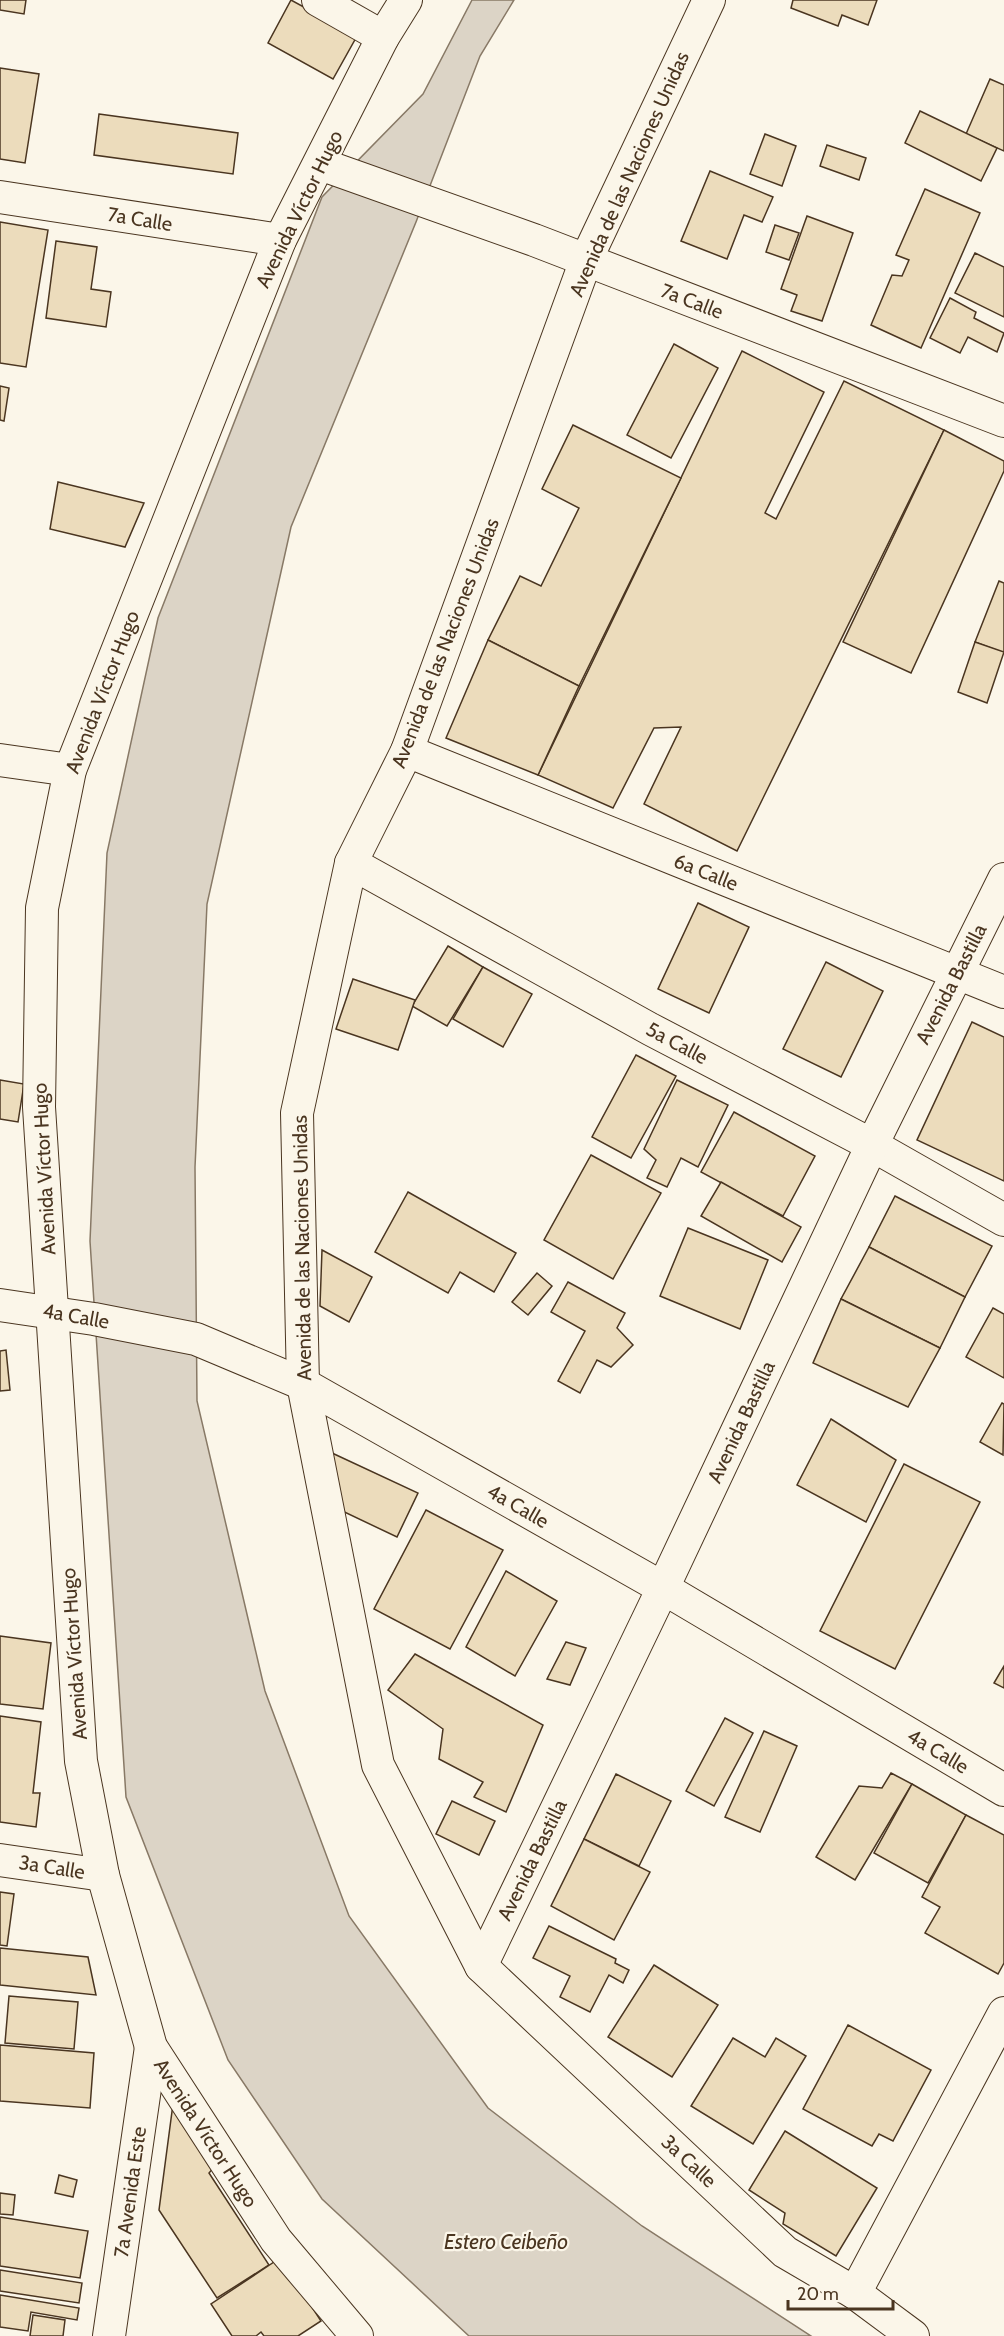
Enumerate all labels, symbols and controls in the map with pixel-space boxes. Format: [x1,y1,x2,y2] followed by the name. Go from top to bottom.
[564,48,694,300] street label: Avenida de las Naciones Unidas
[250,126,348,292] street label: Avenida Víctor Hugo
[106,202,174,236] street label: 7a Calle
[657,278,727,324] street label: 7a Calle
[386,515,504,771] street label: Avenida de las Naciones Unidas
[60,607,144,777] street label: Avenida Víctor Hugo
[670,848,742,896] street label: 6a Calle
[910,919,992,1048] street label: Avenida Bastilla
[642,1017,712,1069] street label: 5a Calle
[28,1082,60,1256] street label: Avenida Víctor Hugo
[288,1115,316,1381] street label: Avenida de las Naciones Unidas
[41,1298,111,1334] street label: 4a Calle
[702,1357,780,1487] street label: Avenida Bastilla
[483,1479,553,1533] street label: 4a Calle
[56,1567,92,1741] street label: Avenida Víctor Hugo
[903,1723,973,1779] street label: 4a Calle
[492,1795,572,1925] street label: Avenida Bastilla
[17,1850,87,1884] street label: 3a Calle
[149,2054,263,2212] street label: Avenida Víctor Hugo
[109,2125,151,2259] street label: 7a Avenida Este
[657,2130,721,2192] street label: 3a Calle
[444,2229,568,2254] water label: Estero Ceibeño
[788,2273,893,2311] scale bar
[797,2283,839,2305] text: 20 m

